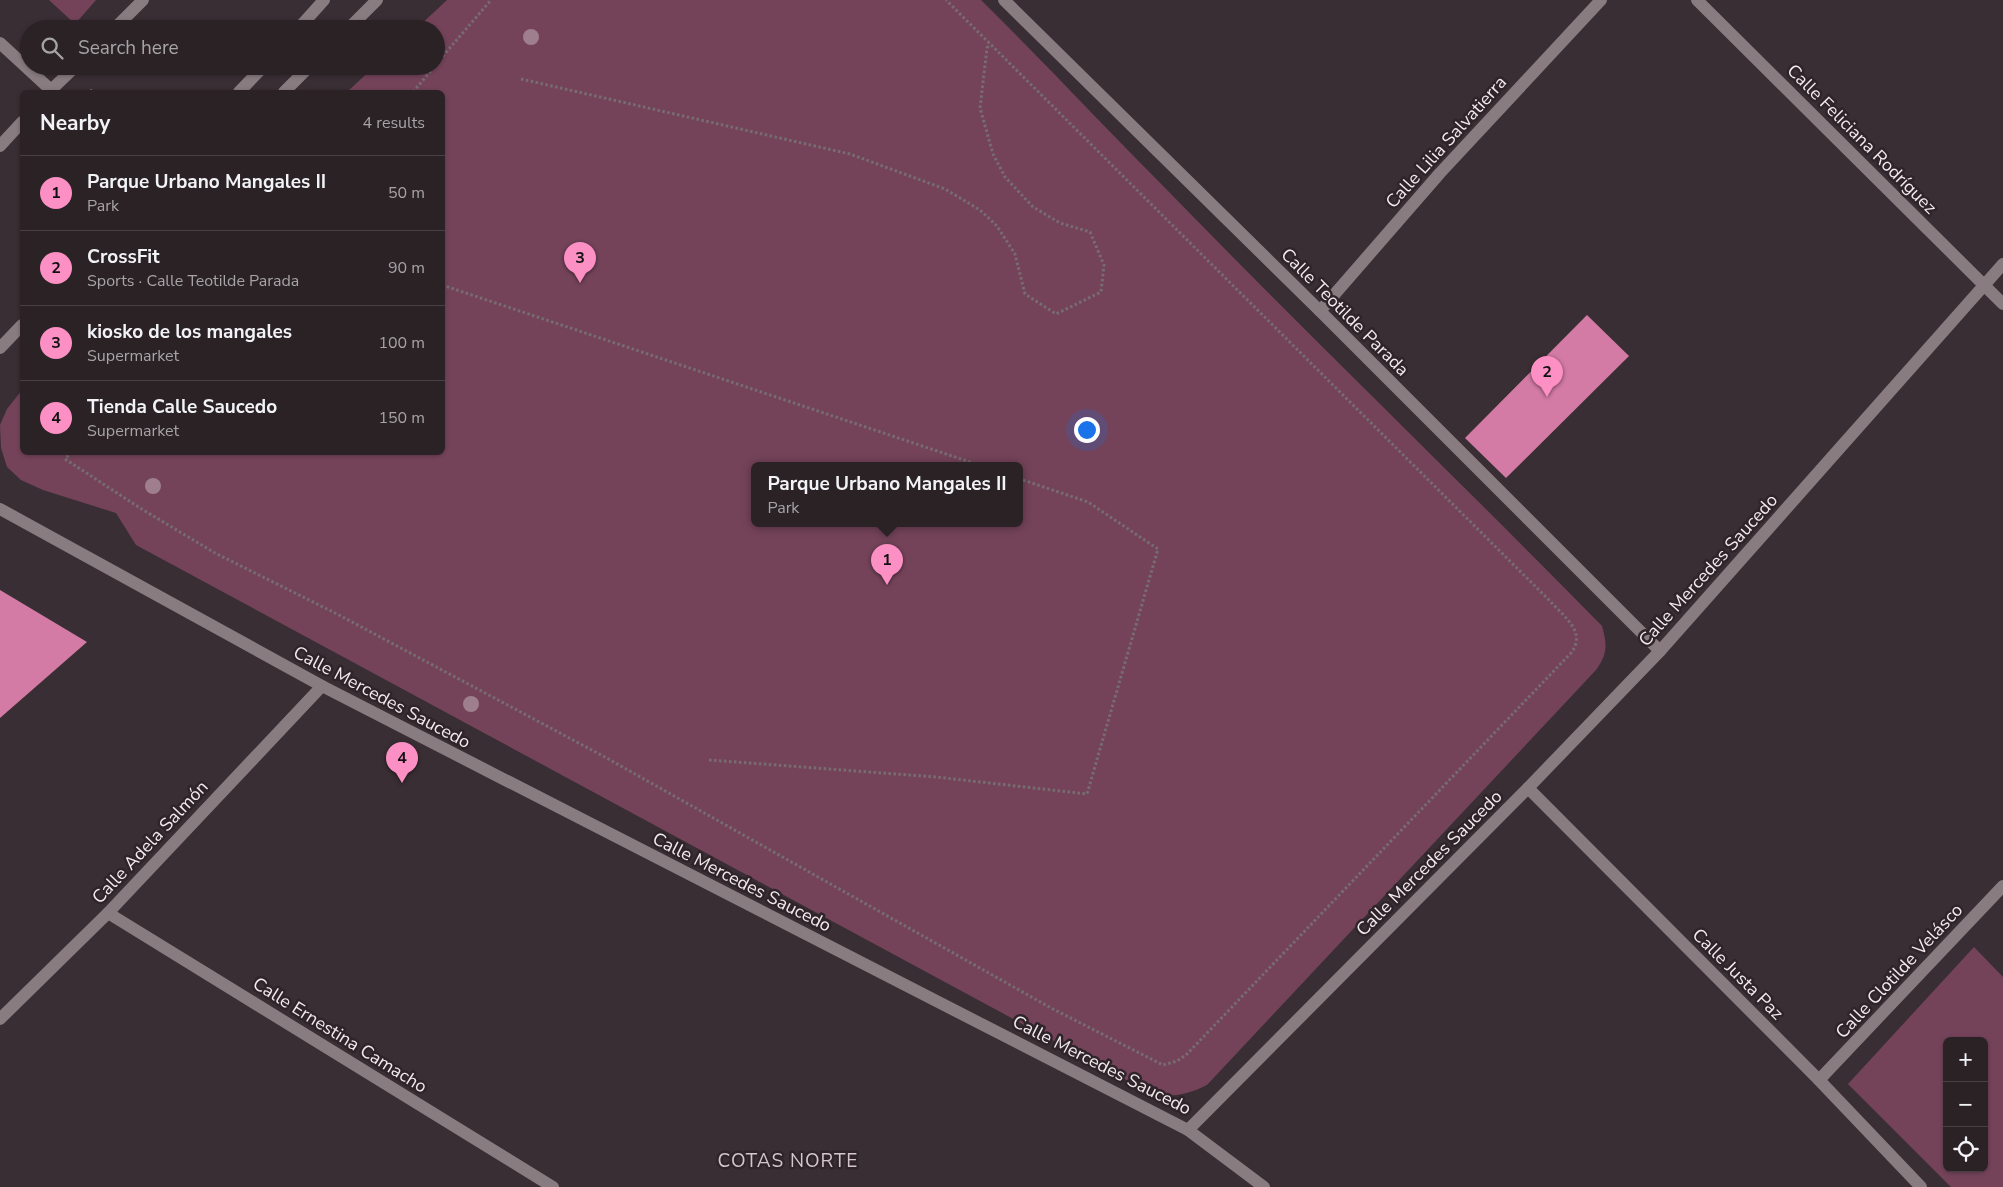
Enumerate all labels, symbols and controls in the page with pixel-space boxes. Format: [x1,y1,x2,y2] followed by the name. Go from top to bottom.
[20,20,445,75] search box
[38,34,66,62] icon: search
[78,35,179,61] text: Search here
[1782,59,1942,219] street label: Calle Feliciana Rodríguez
[1380,71,1512,213] street label: Calle Lilia Salvatierra
[40,109,110,137] text: Nearby
[363,112,425,134] text: 4 results
[87,169,326,195] text: Parque Urbano Mangales II
[51,182,61,204] text: 1
[388,182,425,204] text: 50 m
[87,195,119,217] text: Park
[564,242,596,283] pin: 3
[1276,243,1414,381] street label: Calle Teotilde Parada
[87,244,160,270] text: CrossFit
[51,257,61,279] text: 2
[388,257,425,279] text: 90 m
[87,270,299,292] text: Sports · Calle Teotilde Parada
[87,319,292,345] text: kiosko de los mangales
[51,332,61,354] text: 3
[378,332,425,354] text: 100 m
[87,345,179,367] text: Supermarket
[1531,356,1563,397] pin: 2
[87,394,277,420] text: Tienda Calle Saucedo
[51,407,61,429] text: 4
[378,407,425,429] text: 150 m
[1074,417,1100,443] your location
[87,420,179,442] text: Supermarket
[751,462,1023,527] popup
[767,471,1007,497] text: Parque Urbano Mangales II
[1633,489,1783,651] street label: Calle Mercedes Saucedo
[767,497,799,519] text: Park
[871,544,903,585] pin: 1
[289,640,475,754] street label: Calle Mercedes Saucedo
[386,742,418,783] pin: 4
[87,775,213,909] street label: Calle Adela Salmón
[1351,785,1507,941] street label: Calle Mercedes Saucedo
[649,826,835,938] street label: Calle Mercedes Saucedo
[1830,898,1968,1044] street label: Calle Clotilde Velásco
[1687,923,1789,1025] street label: Calle Justa Paz
[248,972,432,1098] street label: Calle Ernestina Camacho
[1009,1009,1195,1121] street label: Calle Mercedes Saucedo
[1943,1037,1988,1172] map controls
[1943,1037,1988,1082] button: +
[1943,1082,1988,1127] button: −
[1943,1127,1988,1172] button: locate
[718,1148,858,1174] district label: COTAS NORTE

